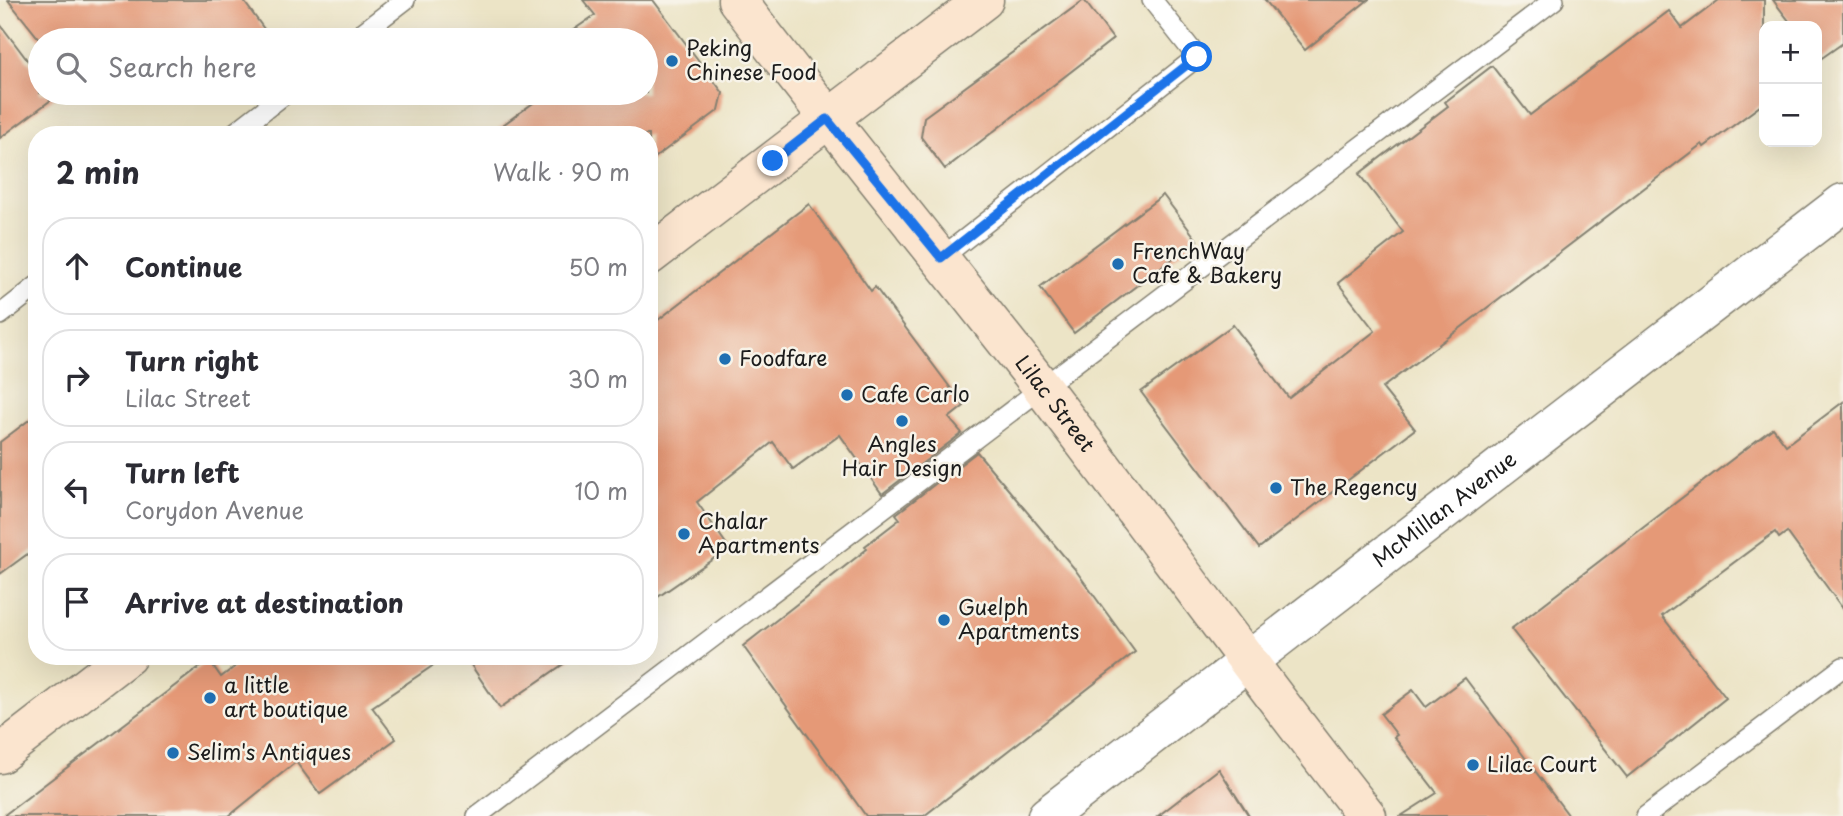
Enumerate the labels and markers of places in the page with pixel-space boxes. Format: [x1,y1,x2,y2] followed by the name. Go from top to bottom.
[686,31,817,87] place label: Peking Chinese Food
[664,53,680,69] marker: Peking Chinese Food
[1132,234,1282,290] place label: FrenchWay Cafe & Bakery
[1110,256,1126,272] marker: FrenchWay Cafe & Bakery
[739,341,827,373] place label: Foodfare
[717,351,733,367] marker: Foodfare
[861,377,970,409] place label: Cafe Carlo
[839,387,855,403] marker: Cafe Carlo
[894,413,910,429] marker: Angles Hair Design
[842,427,962,483] place label: Angles Hair Design
[1290,470,1418,502] place label: The Regency
[1268,480,1284,496] marker: The Regency
[698,504,819,560] place label: Chalar Apartments
[676,526,692,542] marker: Chalar Apartments
[958,590,1079,646] place label: Guelph Apartments
[936,612,952,628] marker: Guelph Apartments
[224,668,348,724] place label: a little art boutique
[202,690,218,706] marker: a little art boutique
[187,735,351,767] place label: Selim's Antiques
[165,745,181,761] marker: Selim's Antiques
[1487,747,1597,779] place label: Lilac Court
[1465,757,1481,773] marker: Lilac Court

